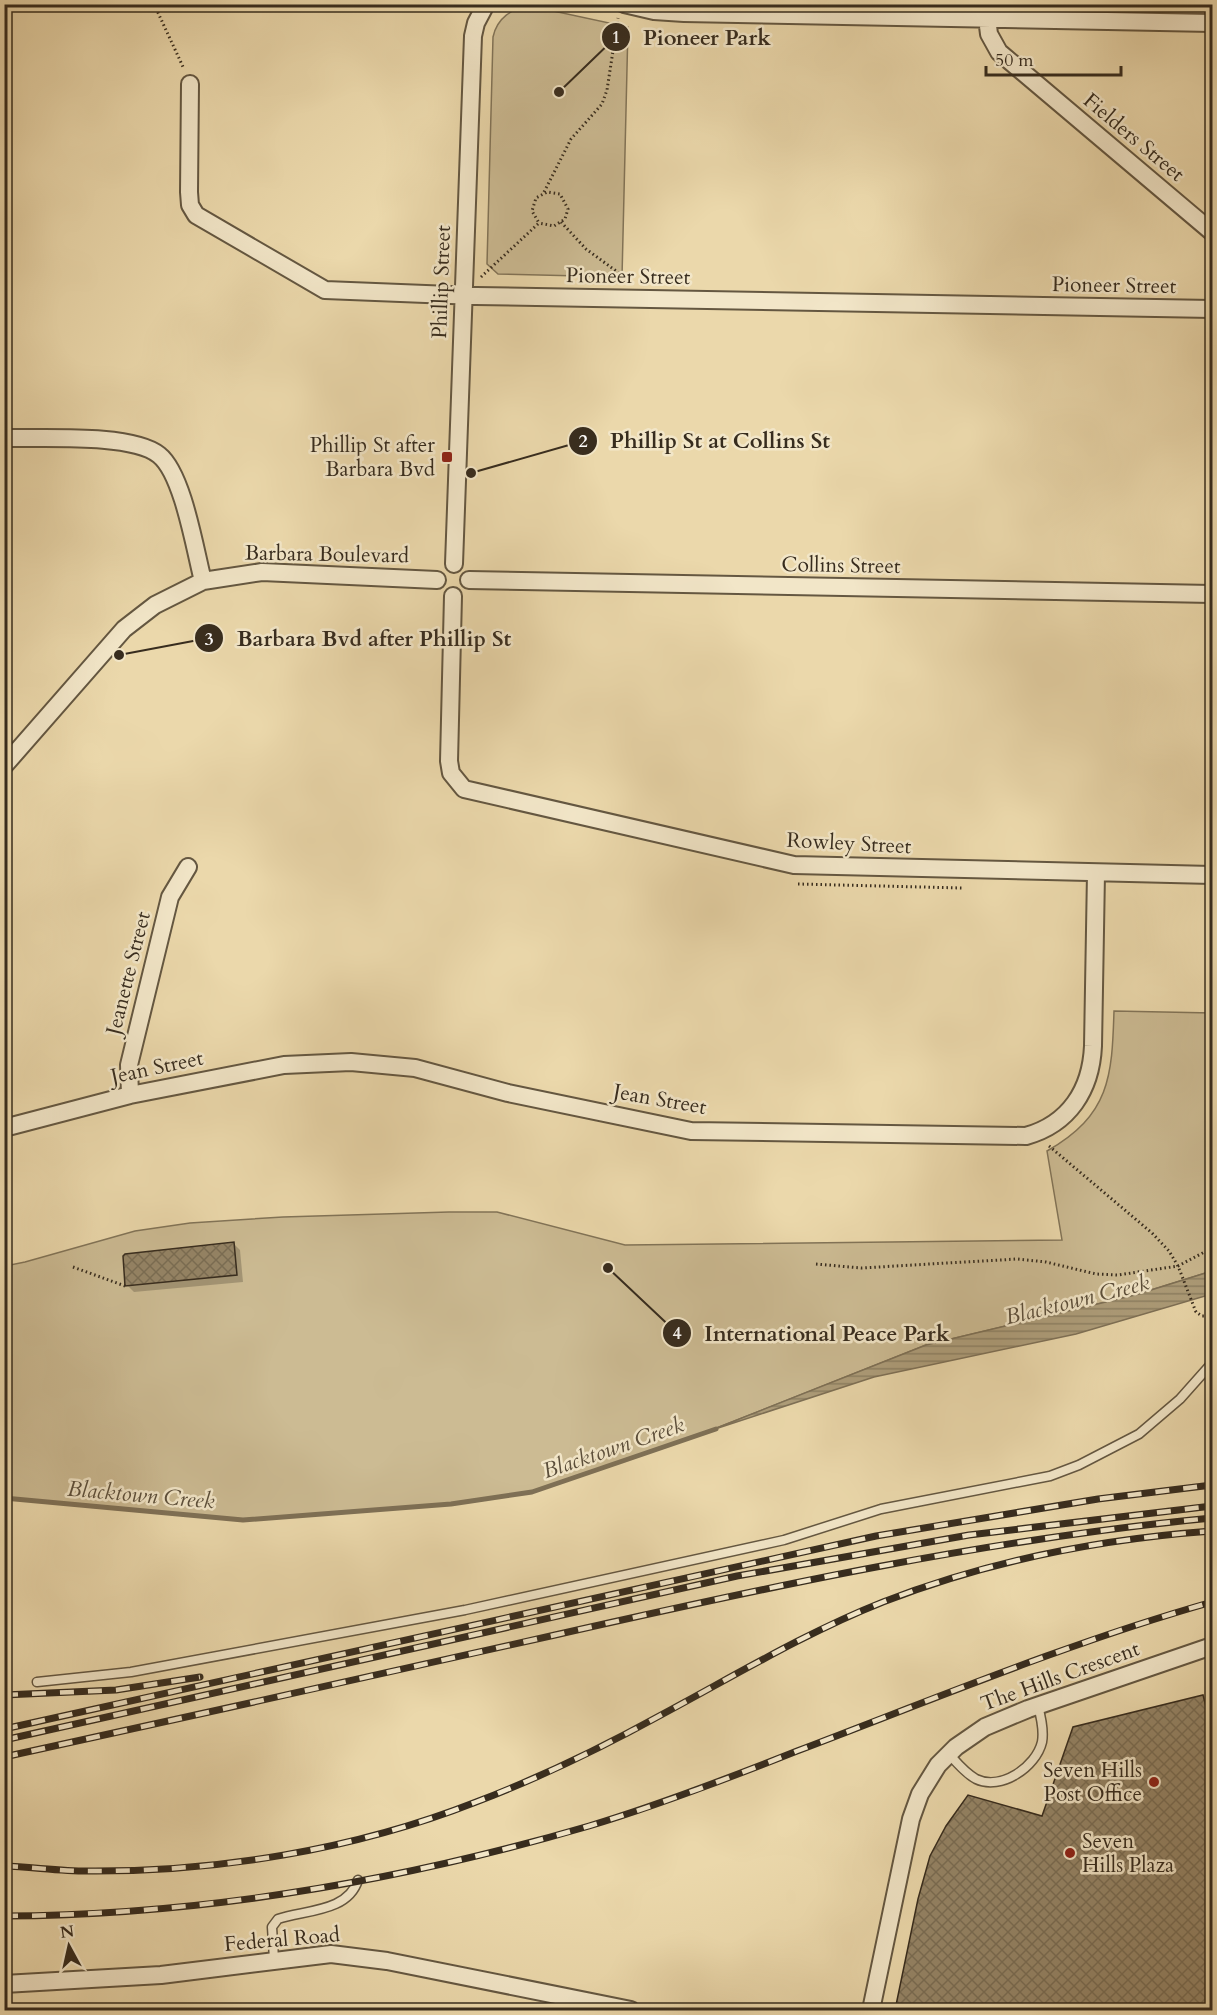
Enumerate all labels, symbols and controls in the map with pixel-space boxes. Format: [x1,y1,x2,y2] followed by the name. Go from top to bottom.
[601,17,783,57] callout: Pioneer Park
[643,23,771,53] text: Pioneer Park
[611,25,621,50] text: 1
[986,39,1121,77] scale bar
[995,48,1034,73] text: 50 m
[1077,86,1191,189] street label: Fielders Street
[425,224,458,339] street label: Phillip Street
[565,261,691,292] street label: Pioneer Street
[1051,270,1177,301] street label: Pioneer Street
[568,421,842,461] callout: Phillip St at Collins St
[610,426,830,456] text: Phillip St at Collins St
[578,429,588,454] text: 2
[310,431,435,484] place label: Phillip St after Barbara Bvd
[440,450,454,464] marker: Phillip St after Barbara Bvd
[245,539,409,570] street label: Barbara Boulevard
[781,550,901,581] street label: Collins Street
[194,618,523,658] callout: Barbara Bvd after Phillip St
[237,624,512,654] text: Barbara Bvd after Phillip St
[204,627,214,652] text: 3
[786,826,912,861] street label: Rowley Street
[98,908,158,1041] street label: Jeanette Street
[105,1043,206,1092] street label: Jean Street
[608,1077,709,1122] street label: Jean Street
[1002,1268,1153,1332] water label: Blacktown Creek
[662,1313,962,1353] callout: International Peace Park
[704,1319,950,1349] text: International Peace Park
[672,1321,682,1346] text: 4
[539,1410,688,1486] water label: Blacktown Creek
[66,1474,216,1516] water label: Blacktown Creek
[977,1634,1144,1719] street label: The Hills Crescent
[1043,1756,1142,1809] place label: Seven Hills Post Office
[1147,1775,1161,1789] marker: Seven Hills Post Office
[1082,1827,1174,1880] place label: Seven Hills Plaza
[1063,1846,1077,1860] marker: Seven Hills Plaza
[39,1916,99,1976] north arrow
[59,1920,76,1944] text: N
[223,1920,341,1959] street label: Federal Road

